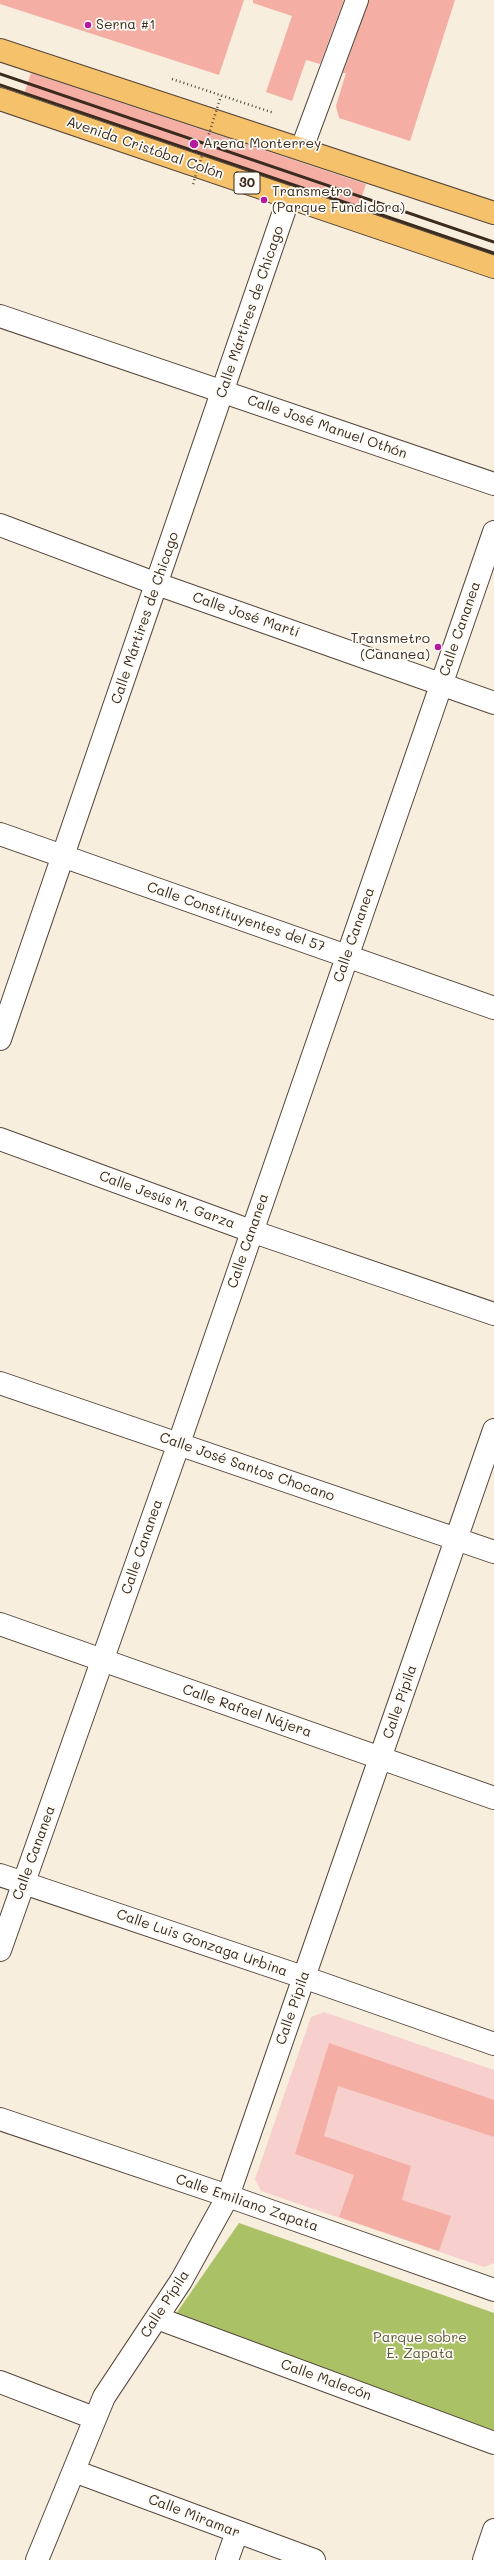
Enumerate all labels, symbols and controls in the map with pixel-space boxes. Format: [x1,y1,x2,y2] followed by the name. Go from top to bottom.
[96,17,155,33] place label: Serna #1
[83,20,93,30] marker: Serna #1
[64,113,226,183] street label: Avenida Cristóbal Colón
[203,136,321,152] place label: Arena Monterrey
[188,138,200,150] marker: Arena Monterrey
[234,172,260,194] road number: 30
[272,184,405,216] place label: Transmetro (Parque Fundidora)
[259,195,269,205] marker: Transmetro (Parque Fundidora)
[213,224,287,400] street label: Calle Mártires de Chicago
[245,392,409,462] street label: Calle José Manuel Othón
[108,530,182,706] street label: Calle Mártires de Chicago
[436,579,484,679] street label: Calle Cananea
[190,589,302,641] street label: Calle José Martí
[351,631,430,664] place label: Transmetro (Cananea)
[433,642,443,652] marker: Transmetro (Cananea)
[145,879,327,955] street label: Calle Constituyentes del 57
[330,885,378,985] street label: Calle Cananea
[97,1168,237,1232] street label: Calle Jesús M. Garza
[224,1191,272,1291] street label: Calle Cananea
[157,1429,337,1505] street label: Calle José Santos Chocano
[118,1497,166,1597] street label: Calle Cananea
[380,1663,420,1741] street label: Calle Pípila
[180,1681,314,1741] street label: Calle Rafael Nájera
[9,1804,59,1902] street label: Calle Cananea
[114,1906,290,1980] street label: Calle Luis Gonzaga Urbina
[273,1969,313,2047] street label: Calle Pípila
[173,2171,321,2235] street label: Calle Emiliano Zapata
[137,2267,193,2341] street label: Calle Pípila
[373,2330,467,2362] park label: Parque sobre E. Zapata
[278,2356,374,2404] street label: Calle Malecón
[146,2491,242,2541] street label: Calle Miramar

